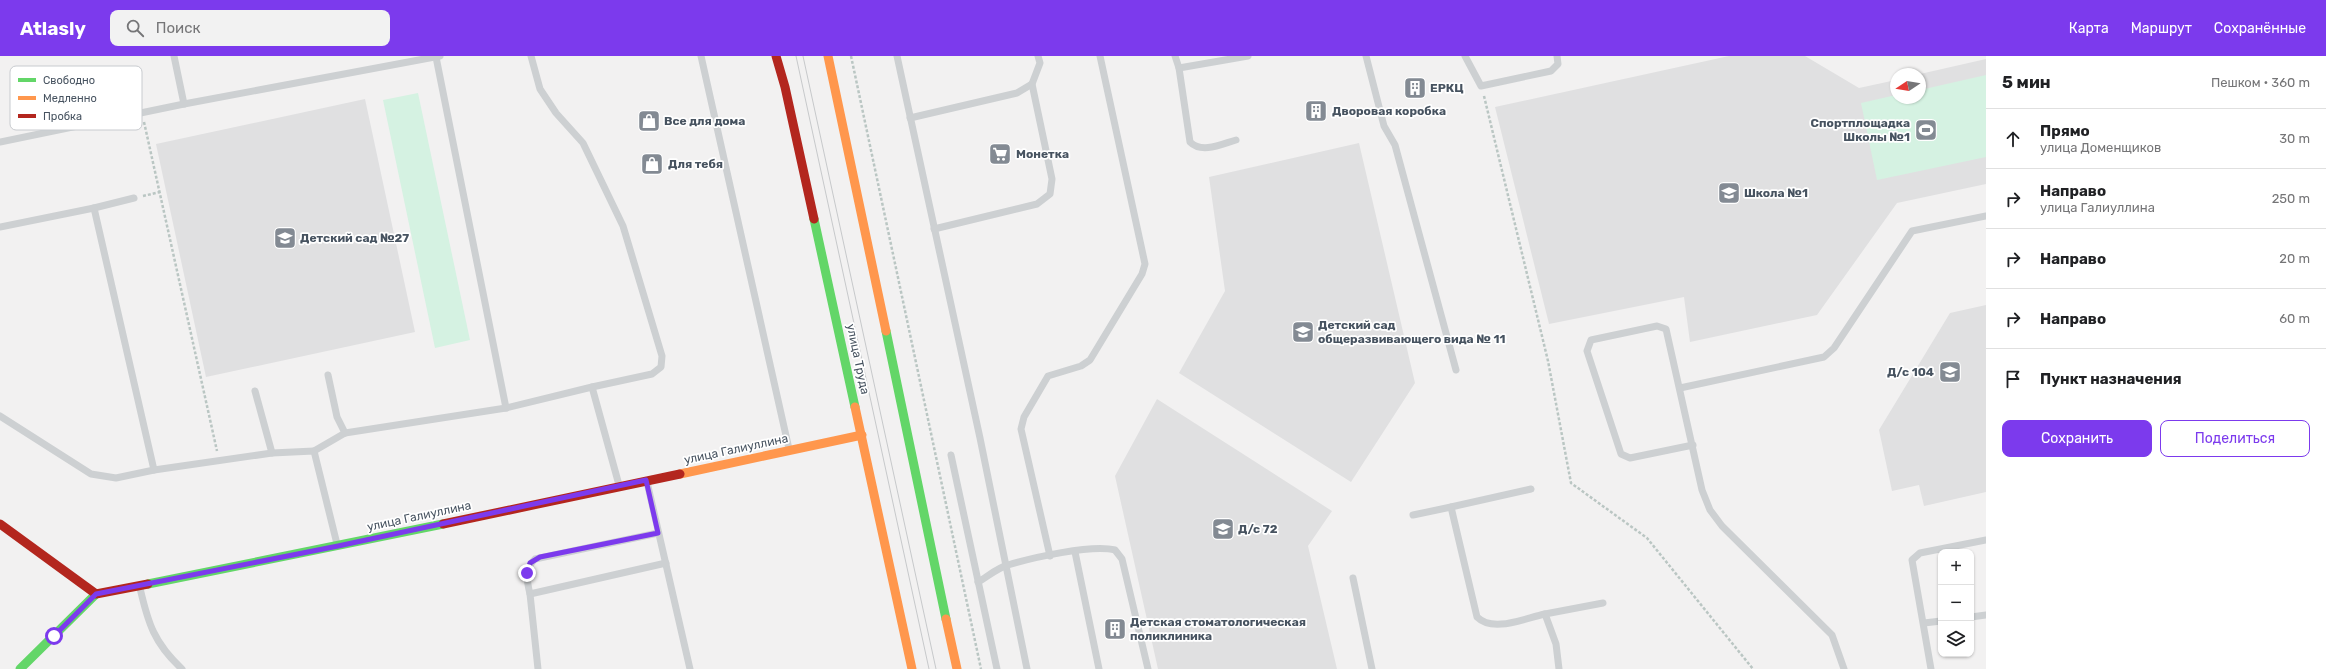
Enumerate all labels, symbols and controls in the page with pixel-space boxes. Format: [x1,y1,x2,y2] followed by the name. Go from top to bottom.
[110,10,390,46] search box
[20,17,86,40] text: Atlasly
[124,17,146,39] icon: search
[156,19,201,37] text: Поиск
[2069,20,2109,37] text: Карта
[2131,20,2192,37] text: Маршрут
[2214,20,2306,37] text: Сохранённые
[10,66,142,130] legend
[1890,68,1926,104] north arrow
[2002,72,2051,92] text: 5 мин
[43,74,95,87] text: Свободно
[1402,75,1428,101] building icon: ЕРКЦ
[2211,75,2310,90] text: Пешком · 360 m
[1430,81,1464,95] place label: ЕРКЦ
[43,92,97,105] text: Медленно
[1303,98,1329,124] building icon: Дворовая коробка
[1332,104,1446,118] place label: Дворовая коробка
[636,108,662,134] shop icon: Все для дома
[43,110,82,123] text: Пробка
[664,114,745,128] place label: Все для дома
[1811,116,1910,144] place label: Спортплощадка Школы №1
[1913,117,1939,143] sports icon: Спортплощадка Школы №1
[2040,122,2090,140] text: Прямо
[2002,128,2024,150] icon: ahead
[2279,131,2310,146] text: 30 m
[2040,140,2161,155] text: улица Доменщиков
[987,141,1013,167] supermarket icon: Монетка
[1016,147,1069,161] place label: Монетка
[639,151,665,177] shop icon: Для тебя
[668,157,723,171] place label: Для тебя
[1716,180,1742,206] school or university icon: Школа №1
[2040,182,2106,200] text: Направо
[1744,186,1808,200] place label: Школа №1
[2002,188,2024,210] icon: right
[2272,191,2310,206] text: 250 m
[2040,200,2155,215] text: улица Галиуллина
[272,225,298,251] school or university icon: Детский сад №27
[300,231,409,245] place label: Детский сад №27
[2002,248,2024,270] icon: right
[2040,250,2106,268] text: Направо
[2279,251,2310,266] text: 20 m
[2002,308,2024,330] icon: right
[2040,310,2106,328] text: Направо
[2279,311,2310,326] text: 60 m
[1318,318,1505,346] place label: Детский сад общеразвивающего вида № 11
[1290,319,1316,345] school or university icon: Детский сад общеразвивающего вида № 11
[844,322,872,396] street label: улица Труда
[1937,359,1963,385] school or university icon: Д/с 104
[1887,365,1934,379] place label: Д/с 104
[2002,368,2024,390] icon: arrive
[2040,370,2182,388] text: Пункт назначения
[2002,420,2152,457] button: Сохранить
[2160,420,2310,457] button: Поделиться
[683,431,789,467] street label: улица Галиуллина
[366,498,472,534] street label: улица Галиуллина
[1210,516,1236,542] school or university icon: Д/с 72
[1238,522,1278,536] place label: Д/с 72
[1938,549,1974,657] map controls
[1938,549,1974,585] button: +
[518,564,536,582] route end
[1938,585,1974,621] button: −
[1130,615,1306,643] place label: Детская стоматологическая поликлиника
[1102,616,1128,642] building icon: Детская стоматологическая поликлиника
[1938,621,1974,657] button: layers
[45,627,63,645] route start

